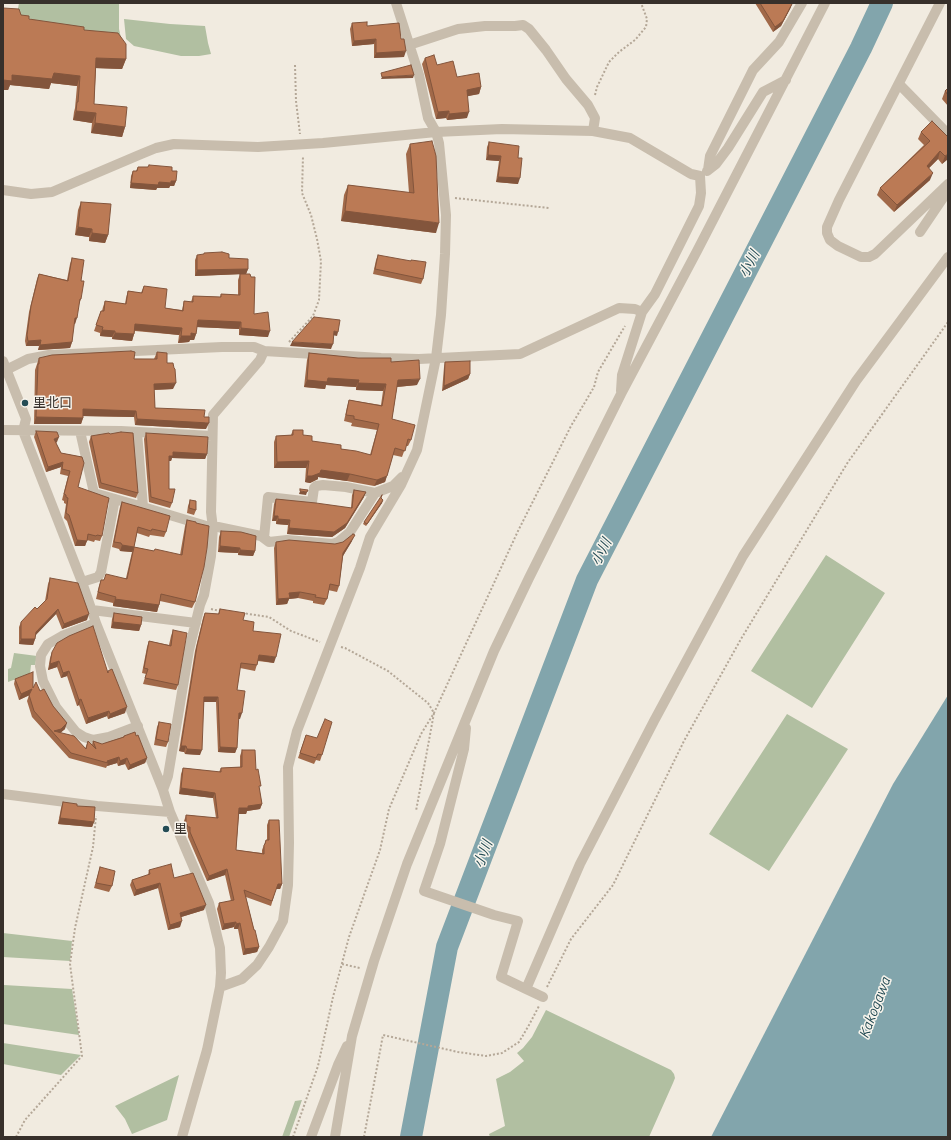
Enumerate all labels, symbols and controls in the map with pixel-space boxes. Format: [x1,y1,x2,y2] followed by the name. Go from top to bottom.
[735,248,763,280] water label: 小川
[33,395,72,411] place label: 里北口
[20,398,30,408] marker: 里北口
[587,536,615,568] water label: 小川
[174,821,187,837] place label: 里
[161,824,171,834] marker: 里
[470,838,496,870] water label: 小川
[856,974,894,1040] water label: Kakogawa

